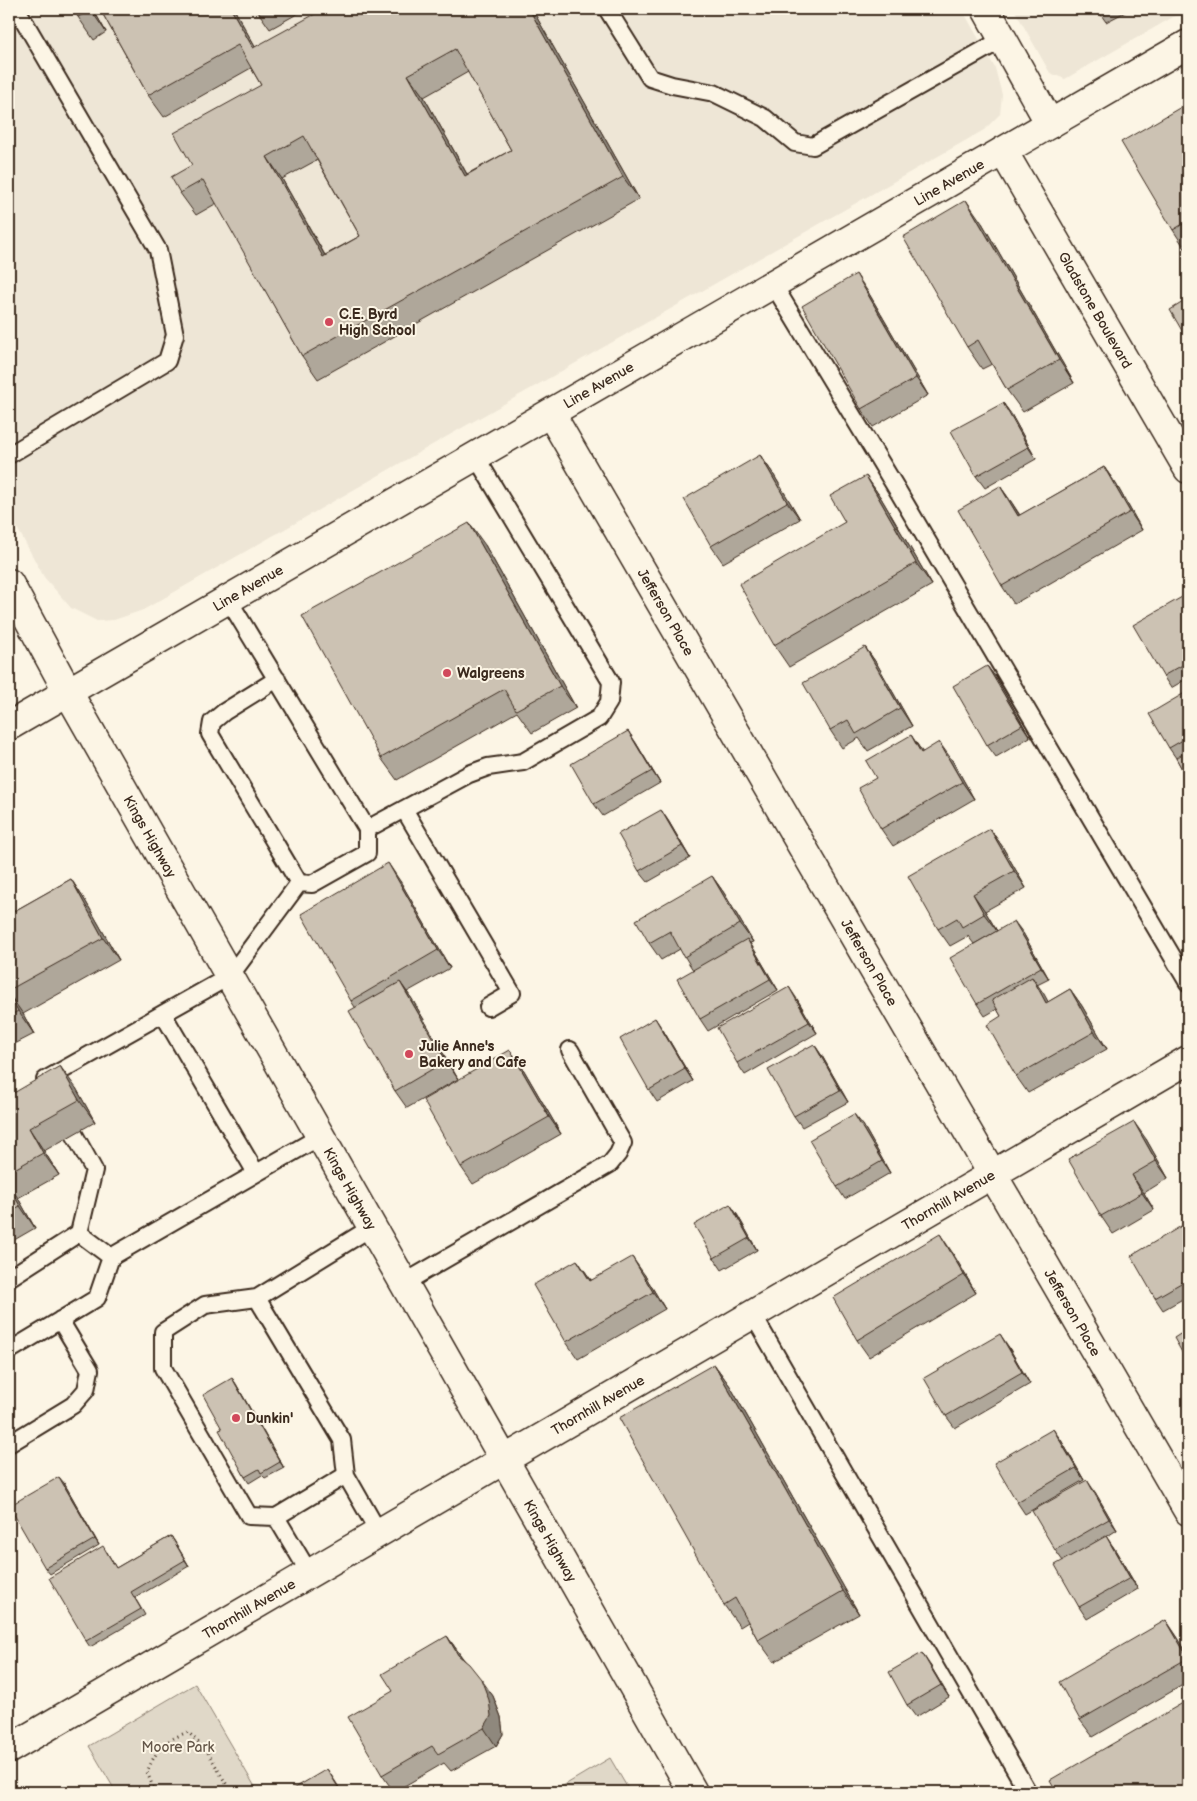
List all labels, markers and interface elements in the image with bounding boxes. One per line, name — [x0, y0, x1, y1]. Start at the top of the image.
street label: Line Avenue — [911, 156, 987, 210]
street label: Gladstone Boulevard — [1055, 249, 1136, 372]
place label: C.E. Byrd High School — [339, 306, 415, 339]
marker: C.E. Byrd High School — [323, 316, 335, 328]
street label: Line Avenue — [561, 358, 637, 412]
street label: Line Avenue — [210, 561, 286, 615]
street label: Jefferson Place — [634, 566, 697, 659]
place label: Walgreens — [457, 665, 525, 682]
marker: Walgreens — [441, 667, 453, 679]
street label: Kings Highway — [120, 793, 180, 881]
street label: Jefferson Place — [837, 916, 901, 1009]
place label: Julie Anne's Bakery and Cafe — [419, 1038, 526, 1071]
marker: Julie Anne's Bakery and Cafe — [403, 1048, 415, 1060]
street label: Kings Highway — [320, 1145, 380, 1233]
street label: Thornhill Avenue — [899, 1167, 998, 1234]
street label: Jefferson Place — [1040, 1266, 1104, 1359]
street label: Thornhill Avenue — [549, 1372, 648, 1439]
place label: Dunkin' — [246, 1410, 293, 1427]
marker: Dunkin' — [230, 1412, 242, 1424]
street label: Kings Highway — [520, 1497, 580, 1586]
street label: Thornhill Avenue — [200, 1575, 299, 1643]
park label: Moore Park — [142, 1739, 215, 1756]

